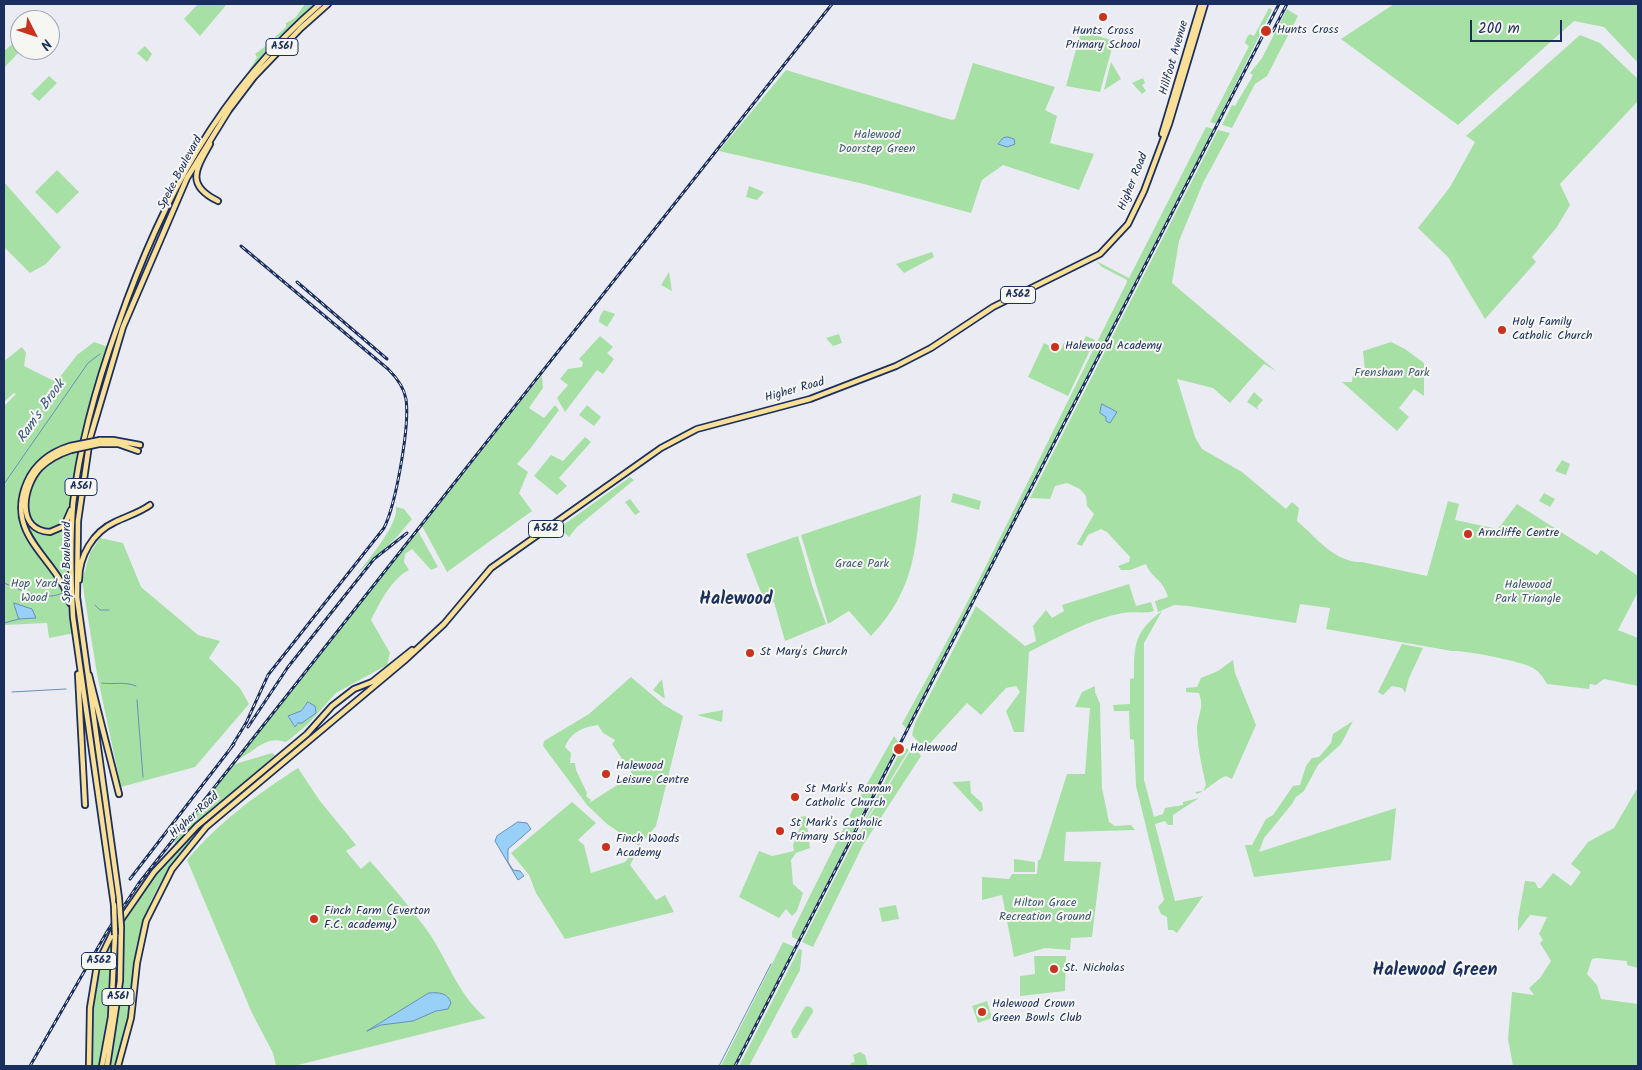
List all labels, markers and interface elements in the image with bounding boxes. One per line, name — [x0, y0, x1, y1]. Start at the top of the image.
north arrow — [10, 10, 60, 60]
scale bar — [1472, 10, 1564, 42]
marker: Hunts Cross Primary School — [1097, 11, 1109, 23]
text: 200 m — [1478, 17, 1520, 41]
street label: Hillfoot Avenue — [1157, 19, 1193, 97]
marker: Hunts Cross — [1259, 24, 1273, 38]
place label: Hunts Cross — [1277, 24, 1339, 38]
place label: Hunts Cross Primary School — [1066, 25, 1140, 53]
text: N — [34, 34, 57, 55]
road number: A561 — [266, 38, 298, 56]
park label: Halewood Doorstep Green — [839, 129, 915, 157]
street label: Speke Boulevard — [156, 134, 206, 212]
street label: Higher Road — [1116, 151, 1152, 213]
road number: A562 — [1000, 286, 1036, 304]
place label: Holy Family Catholic Church — [1512, 316, 1592, 344]
marker: Holy Family Catholic Church — [1496, 324, 1508, 336]
place label: Halewood Academy — [1065, 340, 1162, 354]
marker: Halewood Academy — [1049, 341, 1061, 353]
park label: Frensham Park — [1354, 367, 1430, 381]
street label: Higher Road — [764, 376, 826, 406]
water label: Ram's Brook — [14, 378, 70, 446]
road number: A561 — [65, 478, 97, 496]
road number: A562 — [528, 520, 564, 538]
street label: Speke Boulevard — [61, 521, 75, 603]
place label: Arncliffe Centre — [1478, 527, 1559, 541]
marker: Arncliffe Centre — [1462, 528, 1474, 540]
park label: Grace Park — [835, 558, 889, 572]
park label: Hop Yard Wood — [11, 578, 57, 606]
park label: Halewood Park Triangle — [1495, 579, 1561, 607]
district label: Halewood — [699, 590, 773, 612]
place label: St Mary's Church — [760, 646, 847, 660]
marker: St Mary's Church — [744, 647, 756, 659]
marker: Halewood — [892, 742, 906, 756]
place label: Halewood — [910, 742, 957, 756]
place label: Halewood Leisure Centre — [616, 760, 689, 788]
marker: Halewood Leisure Centre — [600, 768, 612, 780]
place label: St Mark's Roman Catholic Church — [805, 783, 891, 811]
street label: Higher Road — [167, 790, 223, 842]
marker: St Mark's Roman Catholic Church — [789, 791, 801, 803]
place label: St Mark's Catholic Primary School — [790, 817, 883, 845]
marker: St Mark's Catholic Primary School — [774, 825, 786, 837]
place label: Finch Woods Academy — [616, 833, 679, 861]
marker: Finch Woods Academy — [600, 841, 612, 853]
park label: Hilton Grace Recreation Ground — [999, 897, 1091, 925]
place label: Finch Farm (Everton F.C. academy) — [324, 905, 430, 933]
marker: Finch Farm (Everton F.C. academy) — [308, 913, 320, 925]
road number: A562 — [82, 952, 116, 969]
district label: Halewood Green — [1372, 961, 1498, 983]
place label: St. Nicholas — [1064, 962, 1125, 976]
marker: St. Nicholas — [1048, 963, 1060, 975]
road number: A561 — [102, 989, 134, 1006]
place label: Halewood Crown Green Bowls Club — [992, 998, 1082, 1026]
marker: Halewood Crown Green Bowls Club — [976, 1006, 988, 1018]

